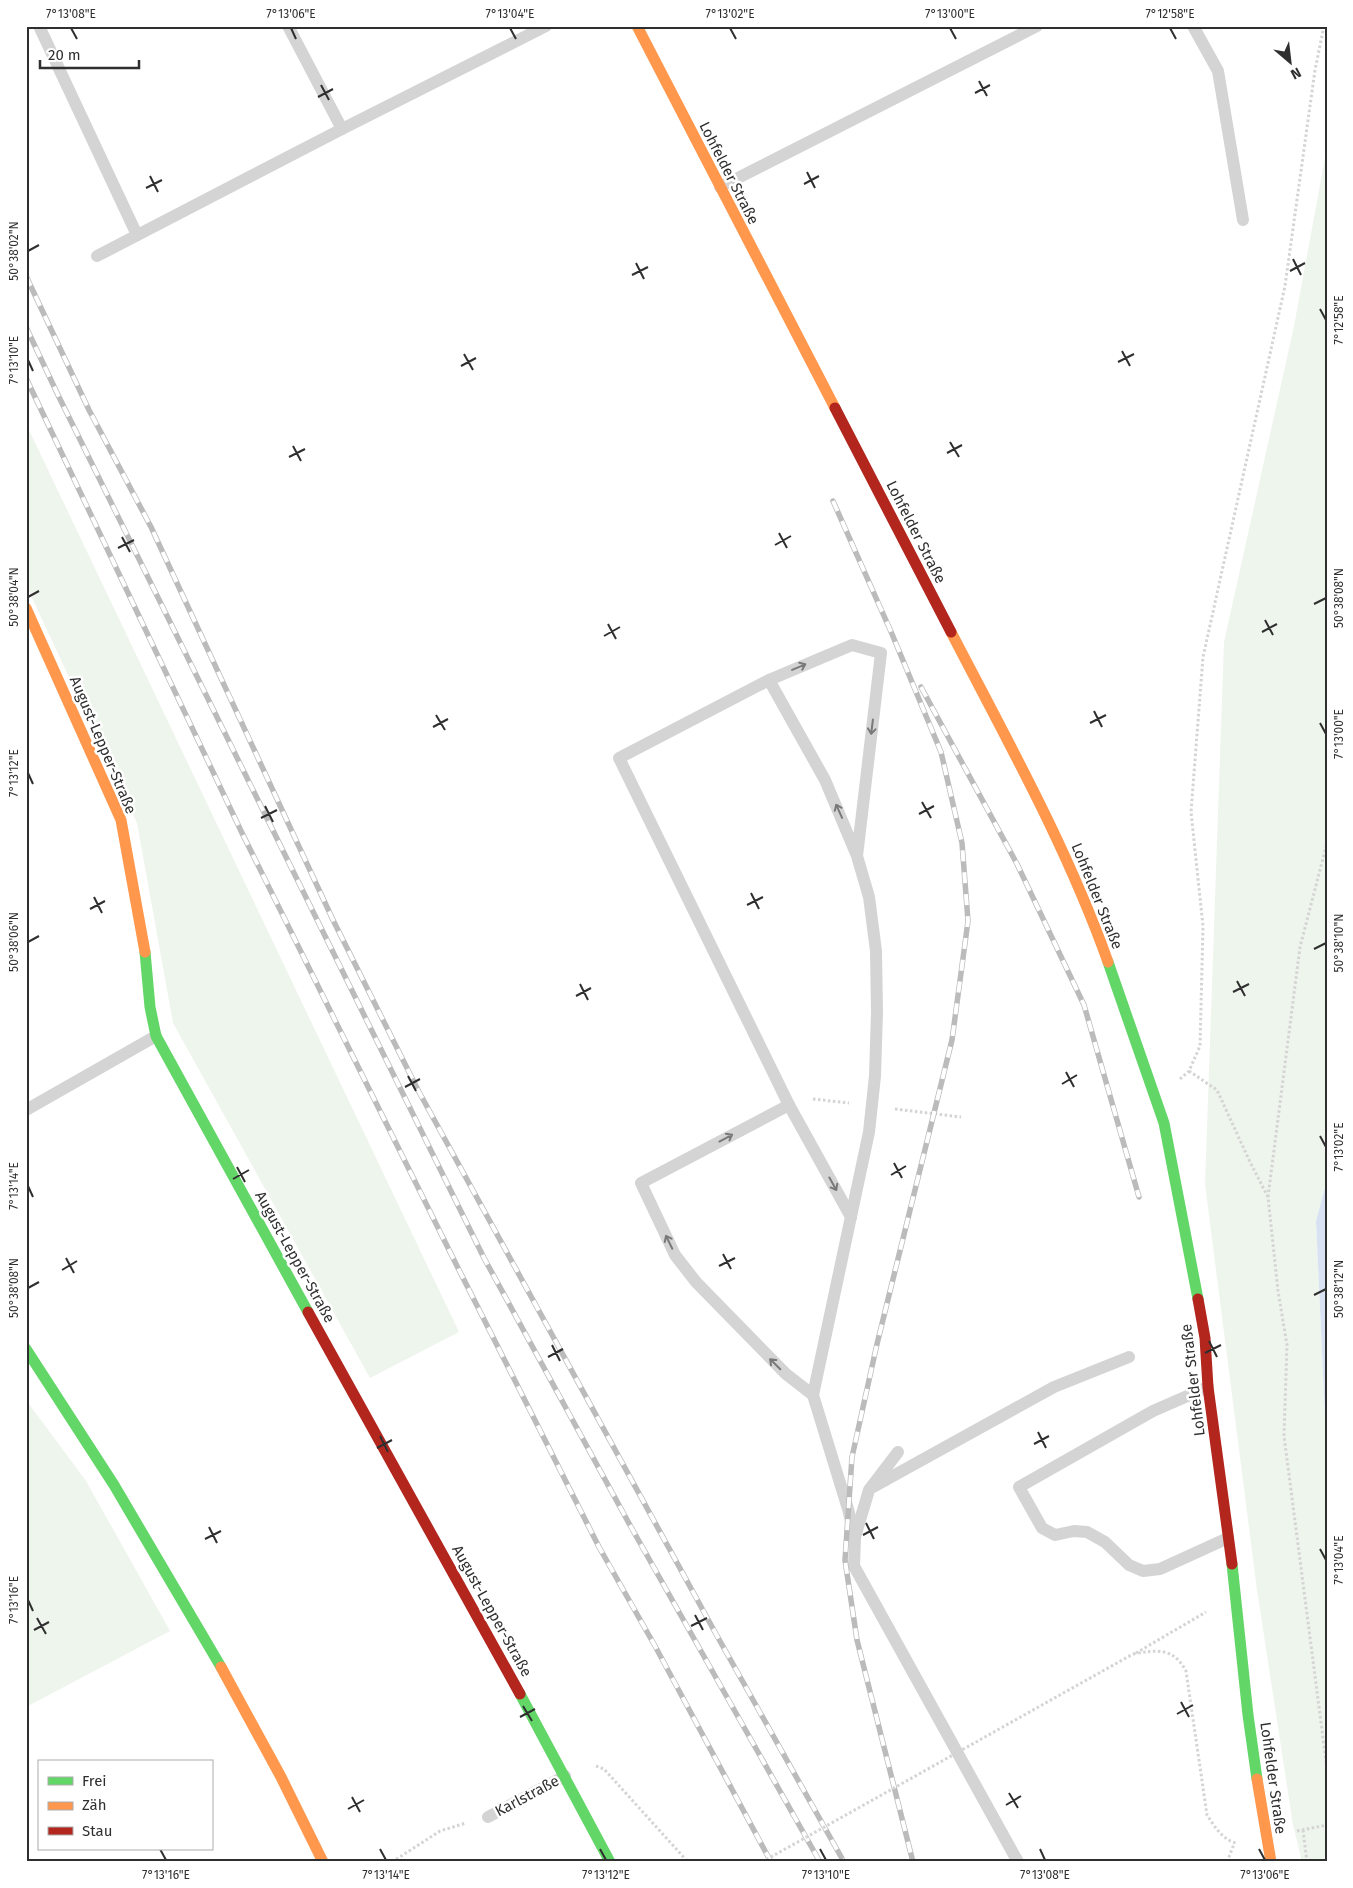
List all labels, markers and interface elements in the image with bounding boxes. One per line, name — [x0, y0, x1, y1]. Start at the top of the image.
text: 7°13'08"E — [46, 7, 96, 21]
text: 7°13'06"E — [266, 7, 316, 21]
text: 7°13'04"E — [485, 7, 535, 21]
text: 7°13'02"E — [705, 7, 755, 21]
text: 7°13'00"E — [925, 7, 975, 21]
text: 7°12'58"E — [1145, 7, 1195, 21]
scale bar — [40, 38, 139, 70]
north arrow — [1266, 38, 1316, 88]
text: 20 m — [48, 46, 81, 64]
text: N — [1288, 63, 1304, 83]
street label: Lohfelder Straße — [695, 119, 763, 227]
text: 50°38'02"N — [7, 221, 21, 281]
text: 7°12'58"E — [1332, 295, 1346, 345]
text: 7°13'10"E — [7, 336, 21, 384]
street label: Lohfelder Straße — [882, 478, 950, 586]
text: 50°38'04"N — [7, 567, 21, 627]
text: 50°38'08"N — [1332, 568, 1346, 628]
one-way arrow — [791, 662, 806, 671]
street label: August-Lepper-Straße — [66, 674, 140, 816]
text: 7°13'00"E — [1332, 709, 1346, 759]
one-way arrow — [867, 719, 877, 735]
text: 7°13'12"E — [7, 749, 21, 797]
one-way arrow — [833, 804, 843, 819]
street label: Lohfelder Straße — [1067, 840, 1127, 952]
text: 50°38'06"N — [7, 912, 21, 972]
text: 50°38'10"N — [1332, 914, 1346, 972]
text: 7°13'02"E — [1332, 1122, 1346, 1172]
one-way arrow — [718, 1133, 733, 1142]
text: 7°13'14"E — [7, 1162, 21, 1210]
one-way arrow — [828, 1177, 838, 1192]
street label: August-Lepper-Straße — [251, 1188, 339, 1326]
one-way arrow — [664, 1235, 673, 1250]
text: 50°38'08"N — [7, 1258, 21, 1318]
text: 50°38'12"N — [1332, 1260, 1346, 1318]
street label: Lohfelder Straße — [1177, 1323, 1209, 1437]
one-way arrow — [769, 1358, 782, 1370]
text: 7°13'04"E — [1332, 1535, 1346, 1585]
street label: August-Lepper-Straße — [448, 1542, 536, 1680]
text: 7°13'16"E — [7, 1576, 21, 1624]
street label: Lohfelder Straße — [1256, 1721, 1290, 1835]
legend — [38, 1760, 212, 1850]
text: Frei — [82, 1772, 107, 1790]
street label: Karlstraße — [492, 1772, 562, 1820]
text: Zäh — [82, 1796, 107, 1814]
text: Stau — [82, 1822, 112, 1840]
text: 7°13'16"E — [142, 1868, 190, 1882]
text: 7°13'14"E — [362, 1868, 410, 1882]
text: 7°13'12"E — [582, 1868, 630, 1882]
text: 7°13'10"E — [802, 1868, 850, 1882]
text: 7°13'08"E — [1020, 1868, 1070, 1882]
text: 7°13'06"E — [1240, 1868, 1290, 1882]

